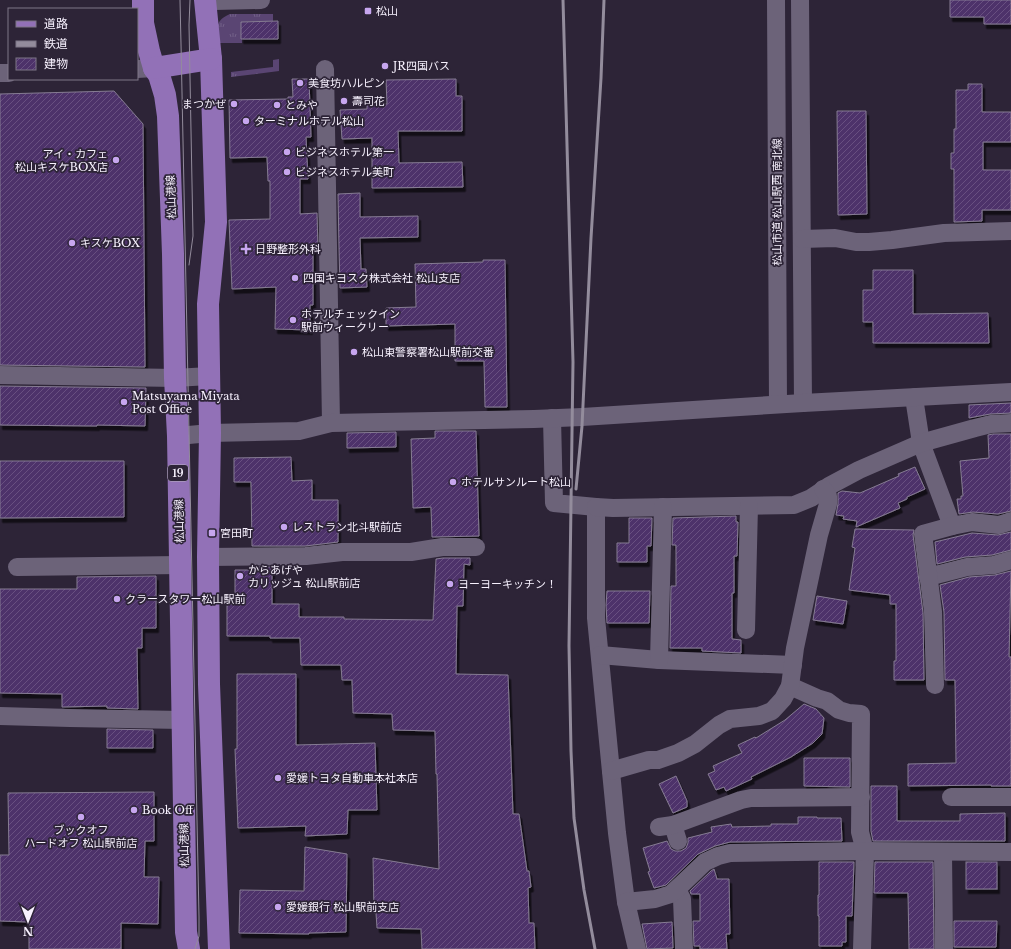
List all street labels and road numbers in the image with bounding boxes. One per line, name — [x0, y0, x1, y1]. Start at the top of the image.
street label: 松山市道 松山駅西 南北線 — [770, 138, 784, 266]
street label: 松山港線 — [163, 175, 179, 219]
road number: 19 — [168, 465, 188, 481]
street label: 松山港線 — [172, 499, 186, 543]
street label: 松山港線 — [177, 823, 191, 867]

